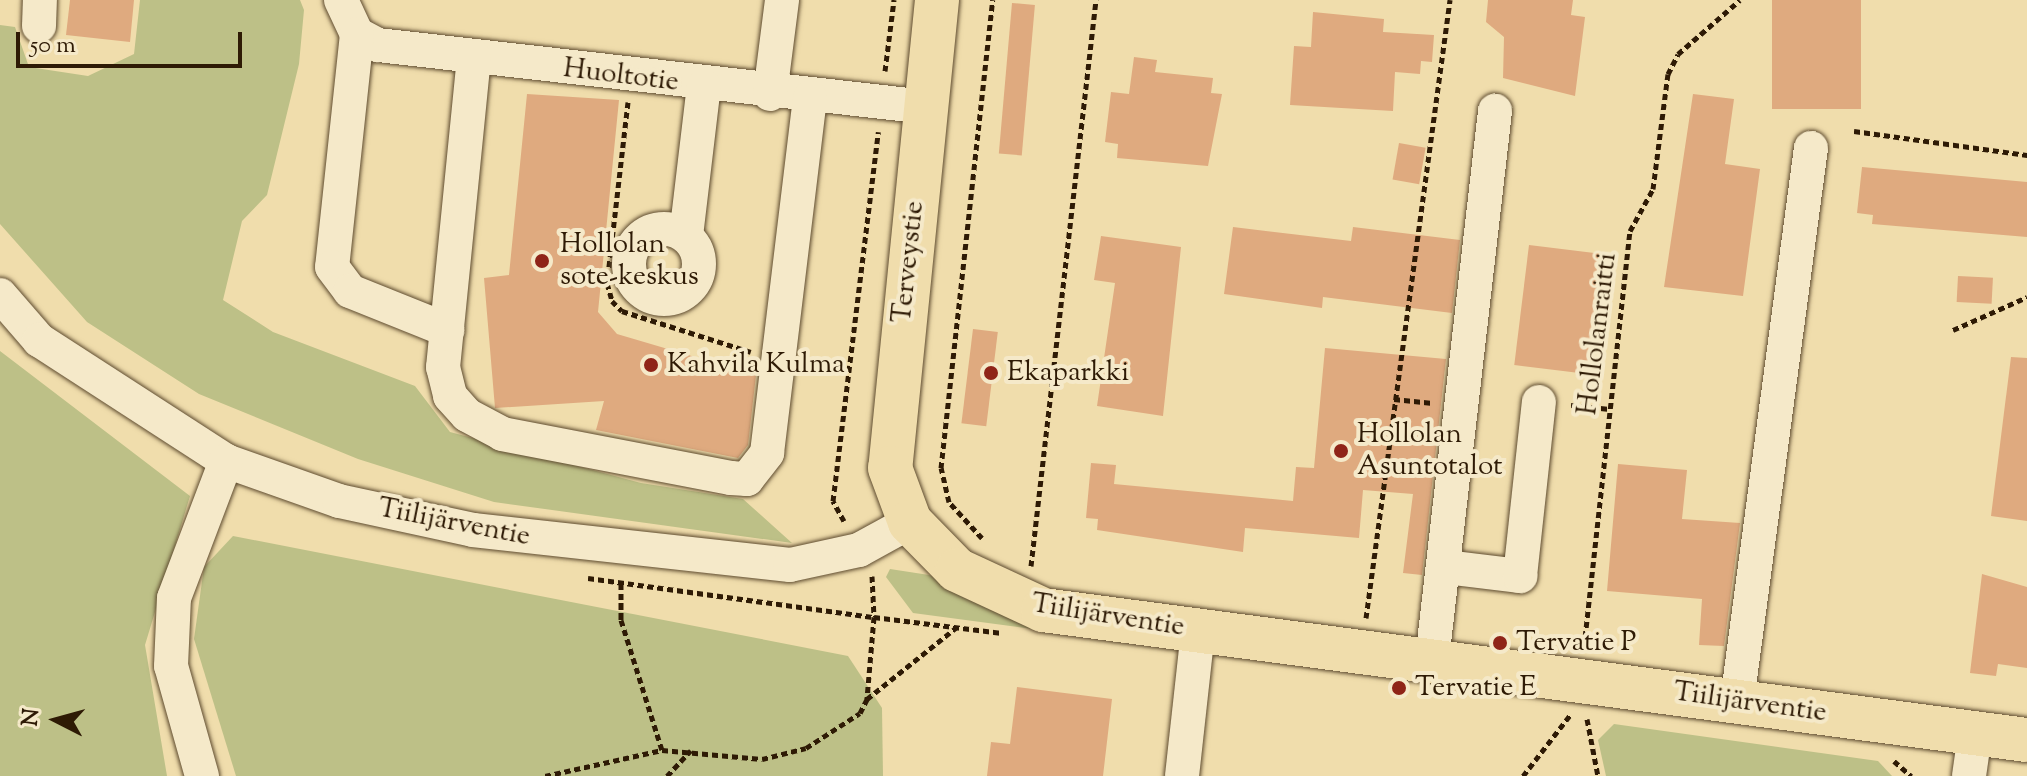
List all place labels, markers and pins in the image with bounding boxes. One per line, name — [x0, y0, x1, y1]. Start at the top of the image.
place label: Hollolan sote-keskus — [560, 228, 699, 294]
marker: Hollolan sote-keskus — [531, 250, 553, 272]
place label: Kahvila Kulma — [667, 348, 845, 382]
marker: Kahvila Kulma — [642, 356, 660, 374]
place label: Ekaparkki — [1007, 356, 1129, 390]
marker: Ekaparkki — [982, 364, 1000, 382]
place label: Hollolan Asuntotalot — [1357, 418, 1503, 484]
marker: Hollolan Asuntotalot — [1332, 442, 1350, 460]
place label: Tervatie P — [1516, 626, 1636, 660]
marker: Tervatie P — [1491, 634, 1509, 652]
place label: Tervatie E — [1415, 671, 1536, 705]
marker: Tervatie E — [1390, 679, 1408, 697]

